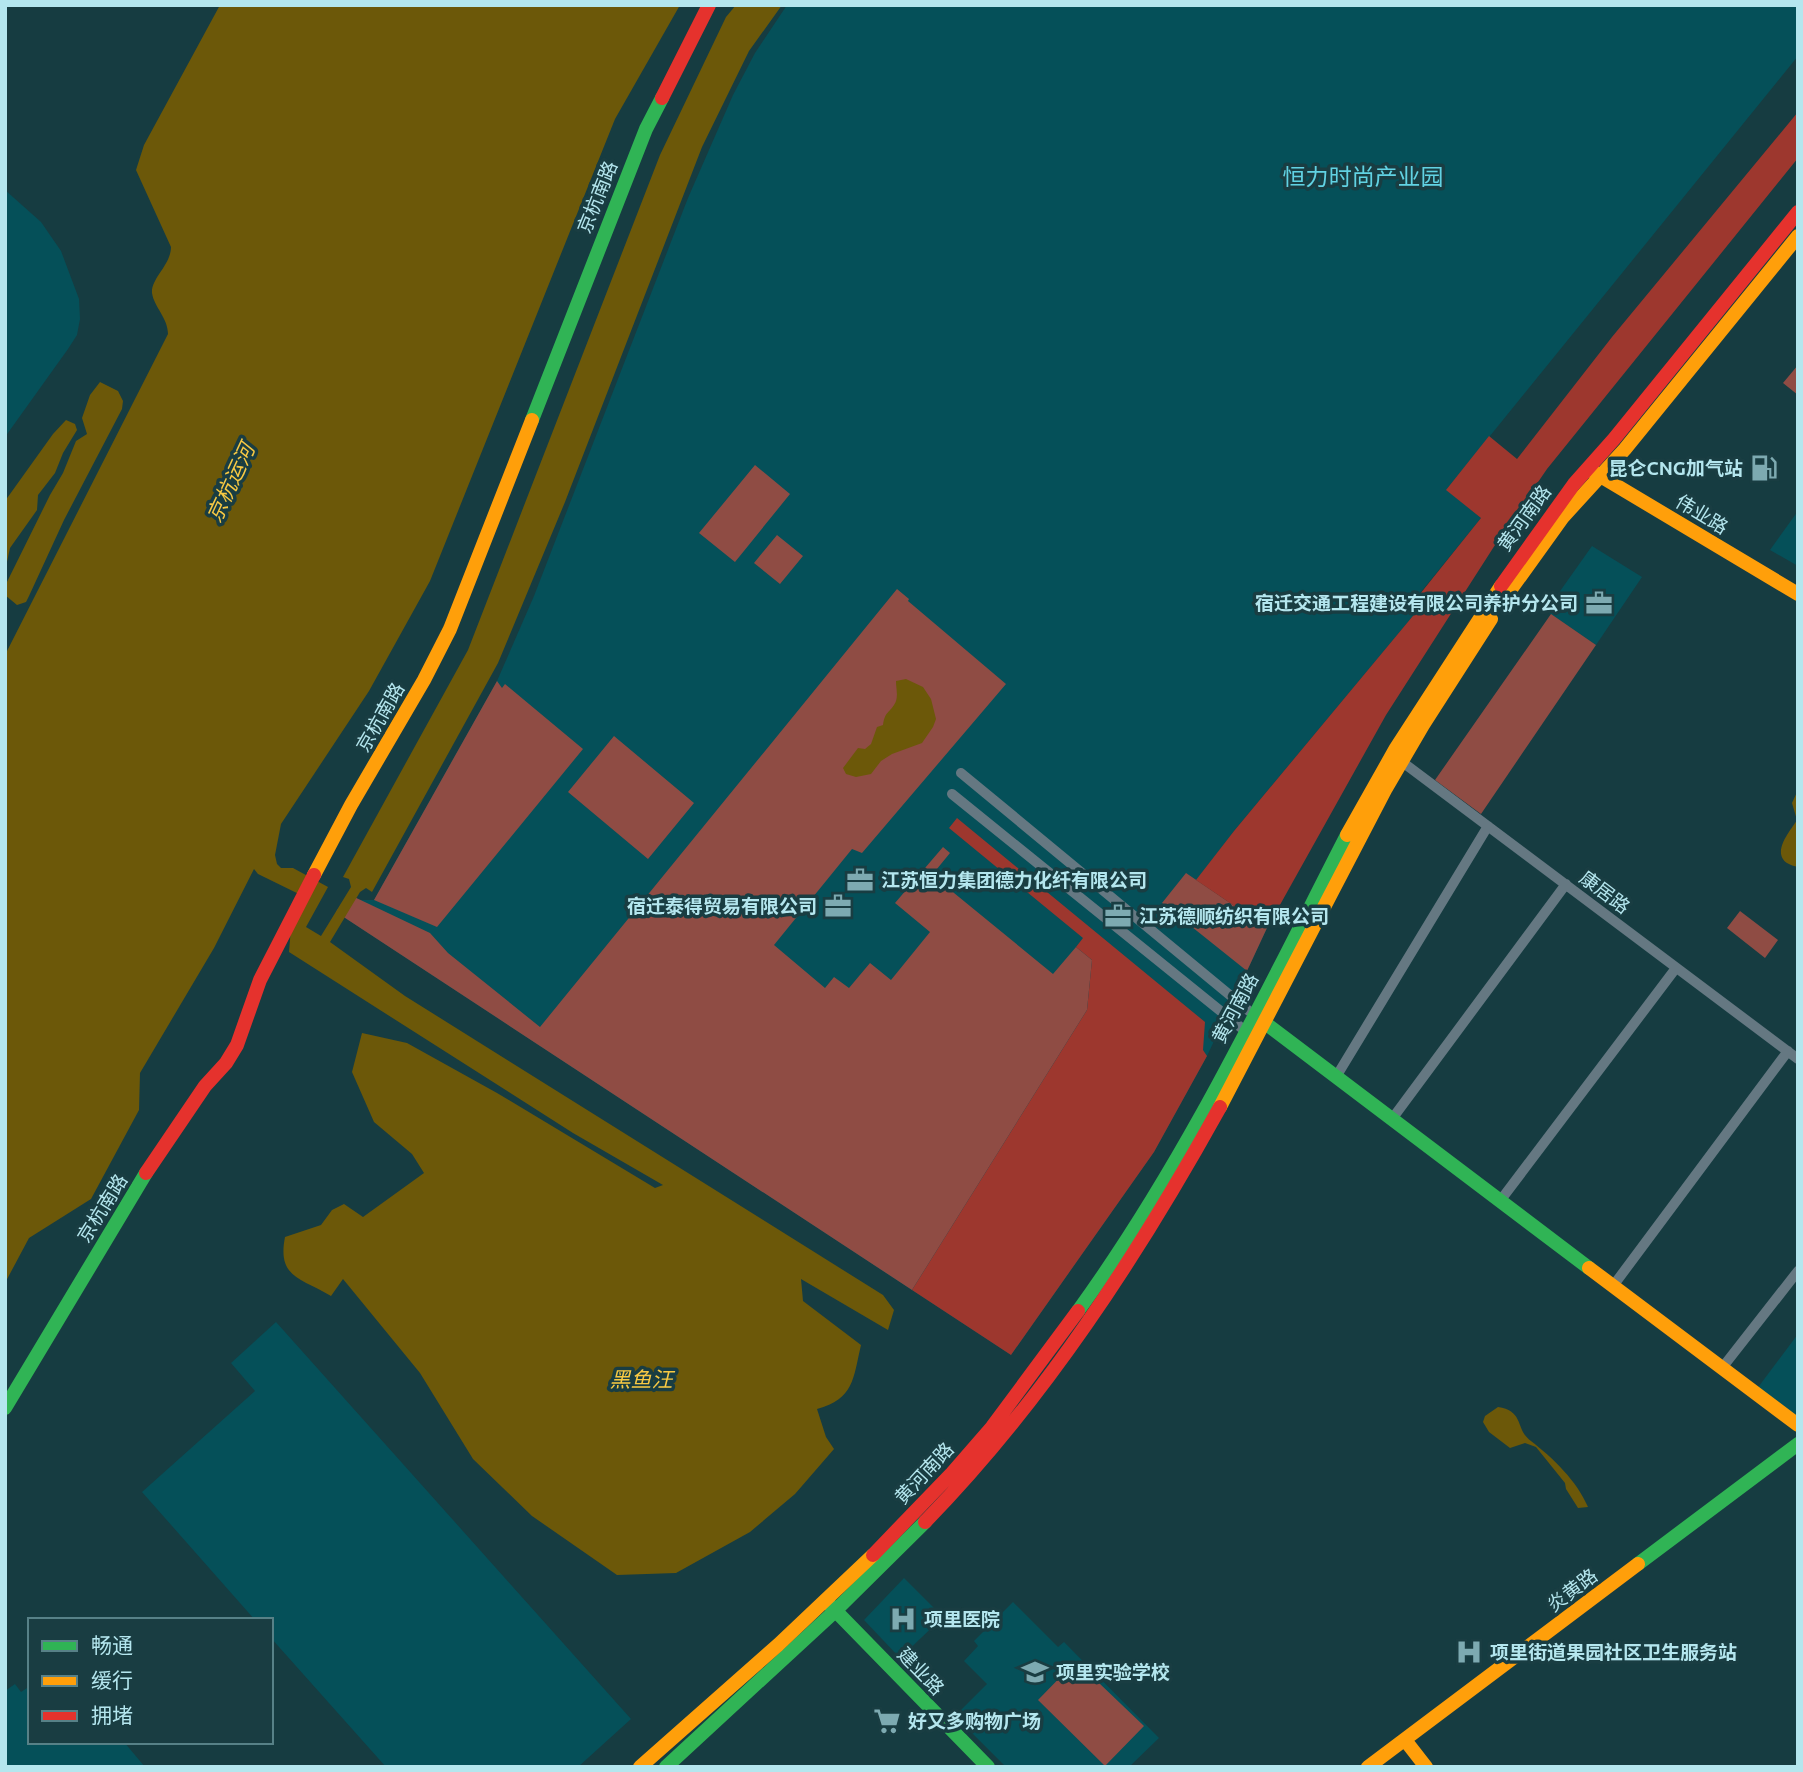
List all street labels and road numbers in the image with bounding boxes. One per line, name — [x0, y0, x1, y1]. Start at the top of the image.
street label: 京杭南路 — [573, 158, 621, 236]
street label: 黄河南路 — [1493, 481, 1555, 555]
street label: 伟业路 — [1672, 490, 1732, 538]
street label: 京杭南路 — [351, 679, 409, 755]
street label: 康居路 — [1576, 866, 1634, 918]
street label: 黄河南路 — [1207, 969, 1263, 1047]
street label: 京杭南路 — [73, 1170, 131, 1246]
street label: 黄河南路 — [890, 1438, 958, 1508]
street label: 炎黄路 — [1543, 1564, 1601, 1616]
street label: 建业路 — [893, 1643, 949, 1699]

